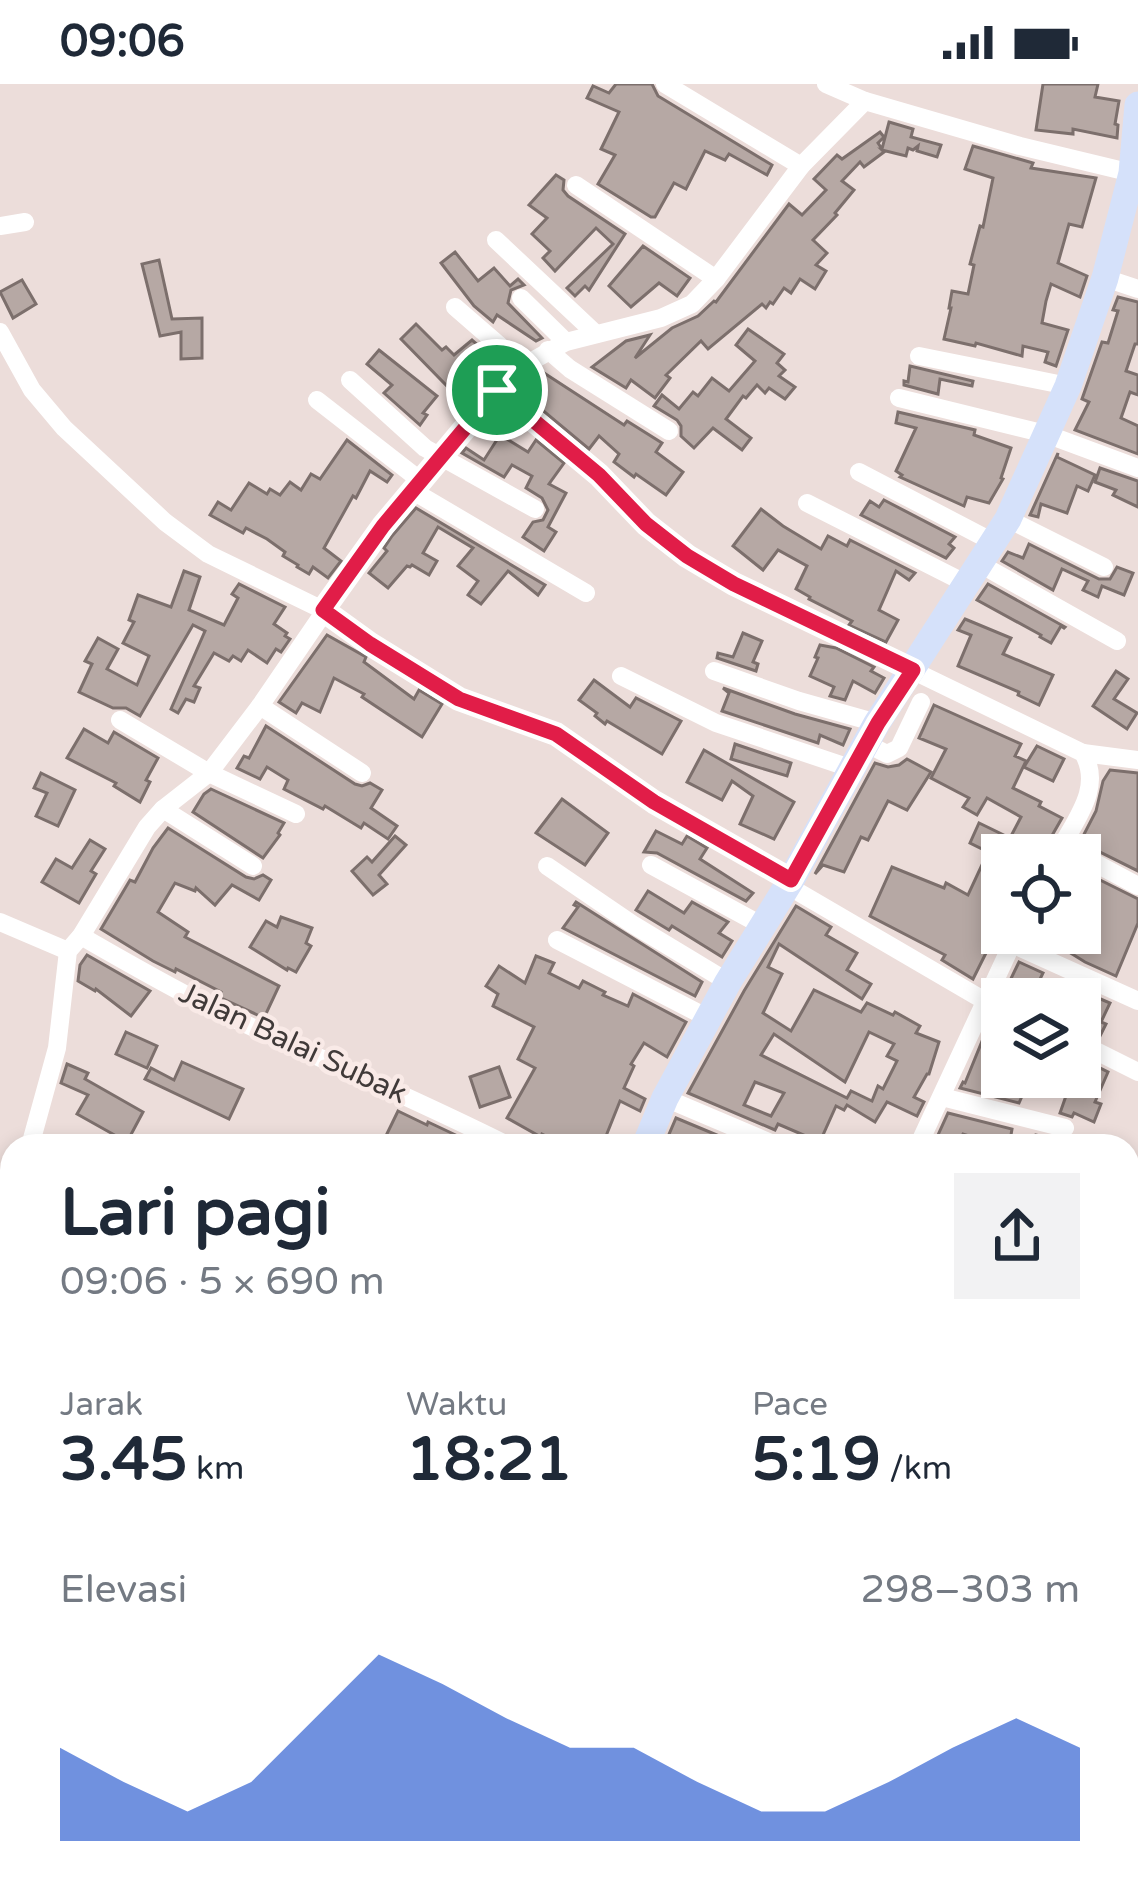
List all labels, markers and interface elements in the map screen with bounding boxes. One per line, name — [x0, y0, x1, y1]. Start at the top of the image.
text: 09:06 — [60, 15, 185, 69]
pin — [446, 339, 548, 441]
icon: arrive — [464, 357, 530, 423]
map controls — [981, 834, 1101, 1098]
button: locate — [981, 834, 1101, 954]
street label: Jalan Balai Subak — [173, 974, 413, 1112]
button: layers — [981, 978, 1101, 1098]
text: Lari pagi — [60, 1173, 331, 1253]
button: share — [954, 1173, 1080, 1299]
text: 09:06 · 5 × 690 m — [60, 1258, 385, 1305]
text: Jarak — [60, 1385, 143, 1424]
text: Waktu — [406, 1385, 507, 1424]
text: Pace — [752, 1385, 828, 1424]
text: 3.45 — [60, 1424, 187, 1496]
text: 18:21 — [406, 1424, 572, 1496]
text: 5:19 — [752, 1424, 881, 1496]
text: km — [187, 1449, 244, 1488]
text: /km — [881, 1449, 952, 1488]
text: Elevasi — [60, 1566, 187, 1613]
text: 298–303 m — [860, 1566, 1080, 1613]

